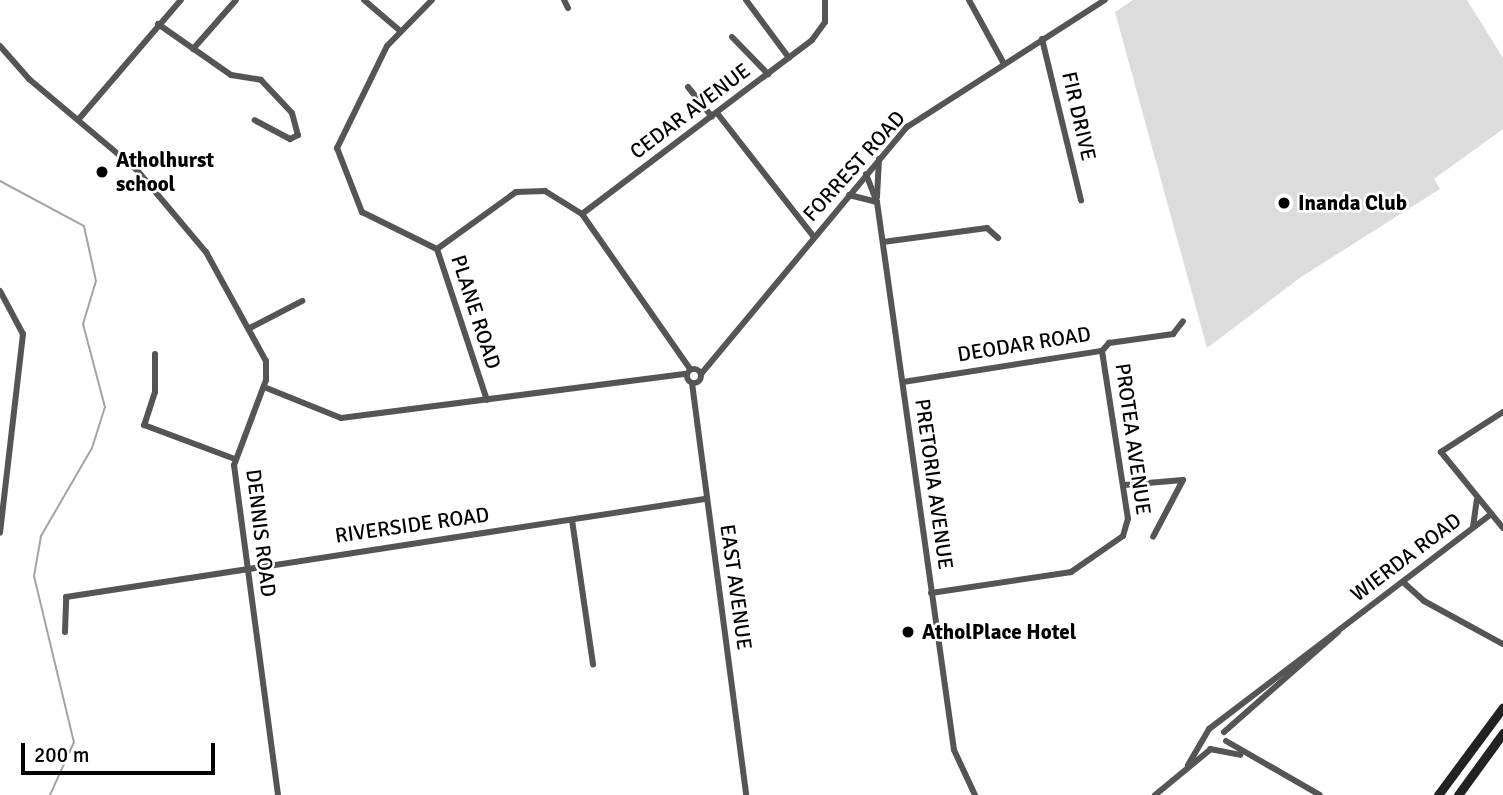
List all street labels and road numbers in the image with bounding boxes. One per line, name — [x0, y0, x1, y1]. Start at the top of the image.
street label: CEDAR AVENUE — [625, 58, 755, 164]
street label: FIR DRIVE — [1057, 69, 1101, 163]
street label: FORREST ROAD — [798, 105, 910, 227]
street label: PLANE ROAD — [446, 252, 506, 372]
street label: DEODAR ROAD — [955, 321, 1093, 367]
street label: PROTEA AVENUE — [1110, 361, 1156, 517]
street label: PRETORIA AVENUE — [910, 397, 958, 571]
street label: DENNIS ROAD — [241, 468, 281, 598]
street label: RIVERSIDE ROAD — [333, 502, 491, 548]
street label: WIERDA ROAD — [1346, 507, 1466, 607]
street label: EAST AVENUE — [715, 523, 757, 651]

